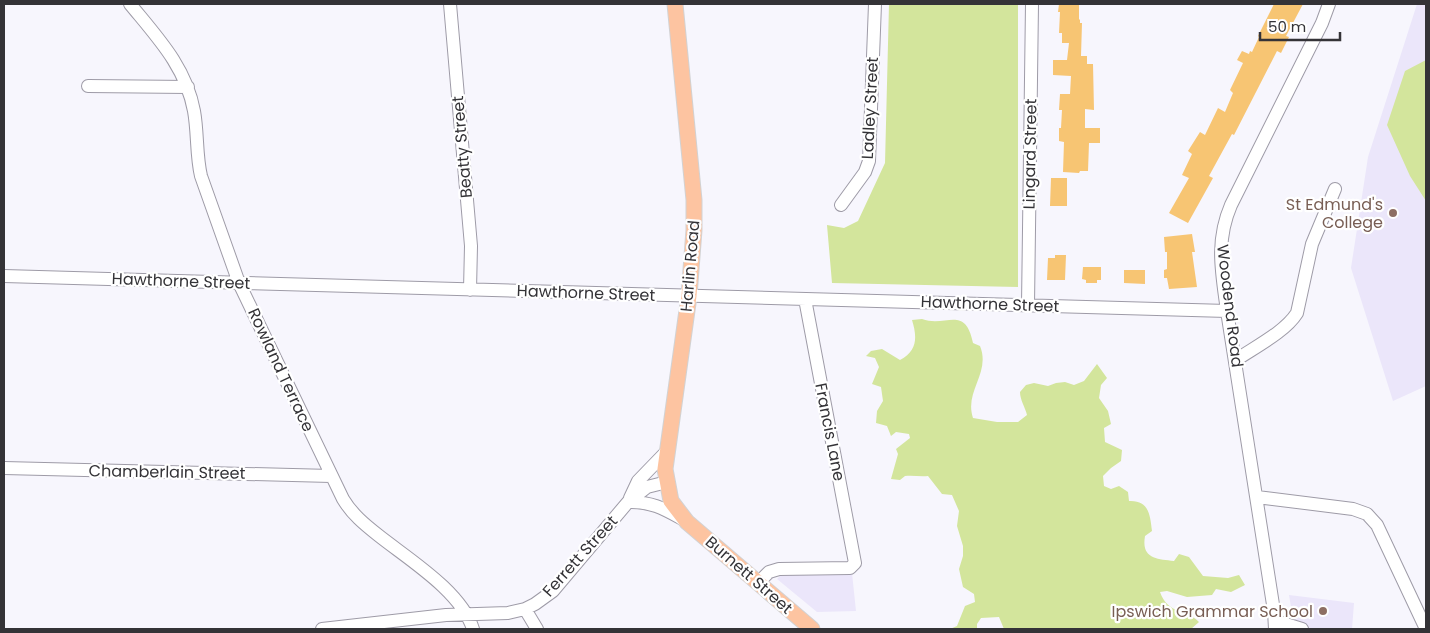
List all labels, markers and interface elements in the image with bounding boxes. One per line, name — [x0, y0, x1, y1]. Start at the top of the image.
scale bar — [1260, 10, 1340, 42]
text: 50 m — [1268, 16, 1306, 37]
street label: Ladley Street — [856, 56, 884, 160]
street label: Beatty Street — [446, 95, 478, 199]
street label: Lingard Street — [1018, 98, 1042, 210]
place label: St Edmund's College — [1286, 193, 1383, 234]
marker: St Edmund's College — [1387, 207, 1399, 219]
street label: Harlin Road — [675, 219, 705, 313]
street label: Woodend Road — [1211, 243, 1249, 369]
street label: Hawthorne Street — [111, 267, 251, 295]
street label: Hawthorne Street — [516, 279, 656, 307]
street label: Hawthorne Street — [920, 290, 1060, 318]
street label: Rowland Terrace — [242, 304, 320, 436]
street label: Francis Lane — [809, 381, 851, 483]
street label: Chamberlain Street — [88, 459, 246, 485]
street label: Ferrett Street — [537, 510, 623, 602]
street label: Burnett Street — [700, 531, 798, 620]
place label: Ipswich Grammar School — [1112, 600, 1313, 623]
marker: Ipswich Grammar School — [1317, 605, 1329, 617]

